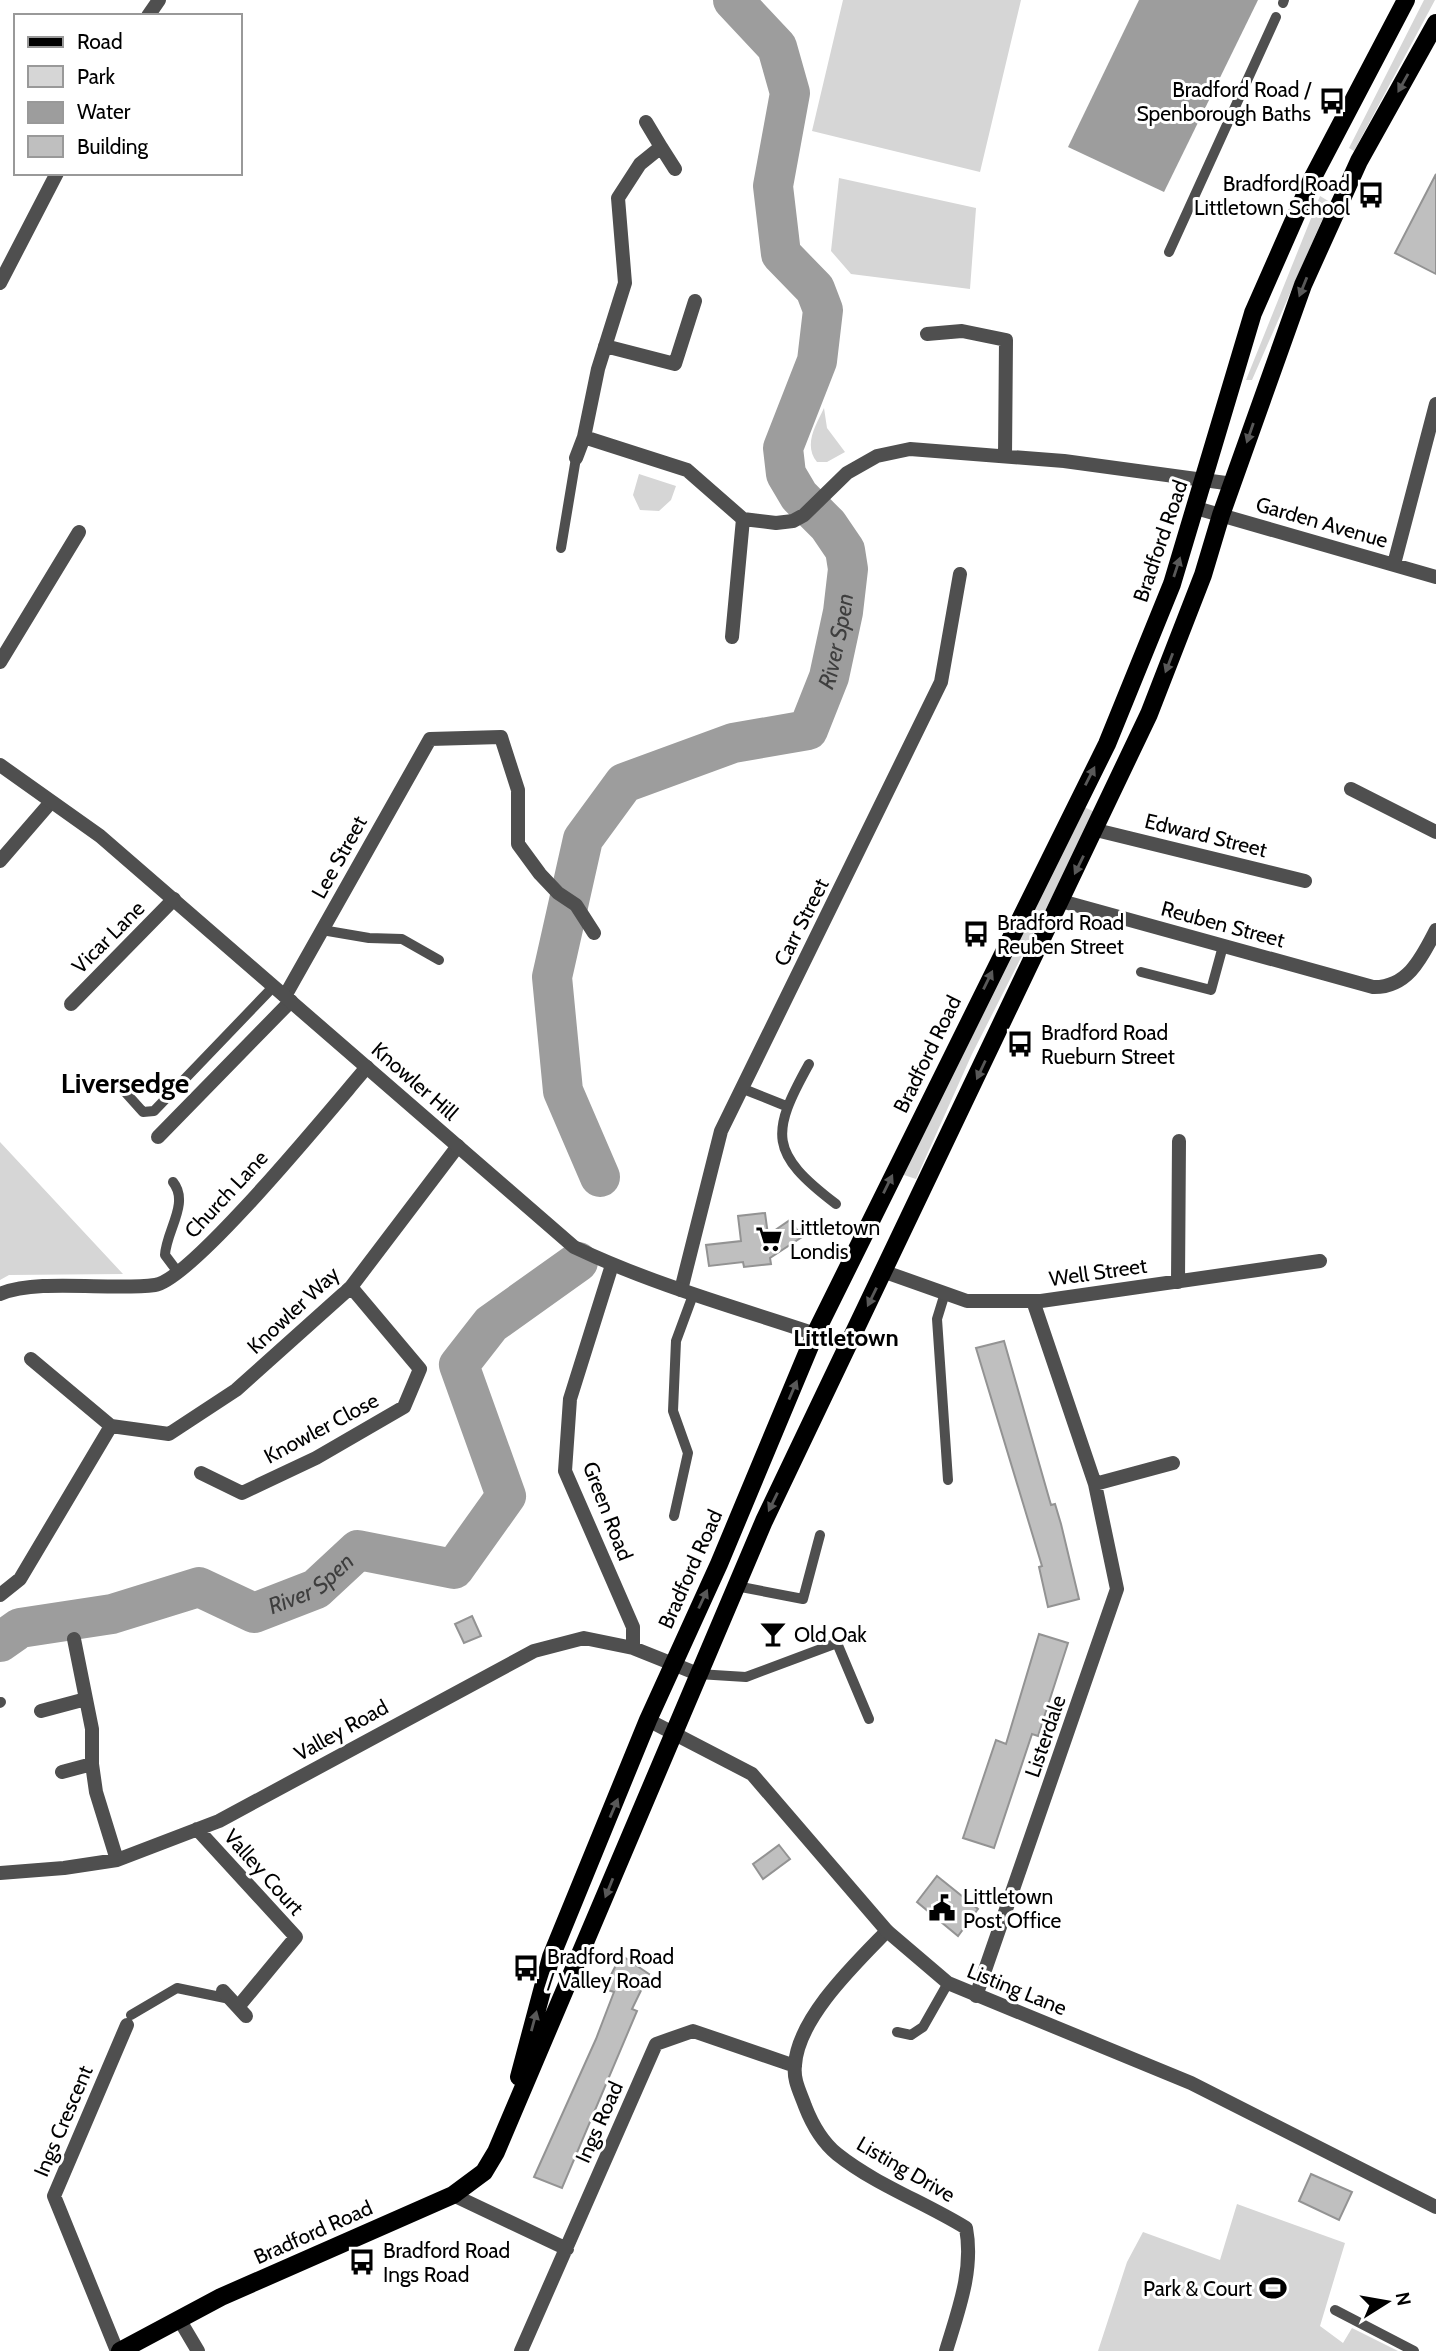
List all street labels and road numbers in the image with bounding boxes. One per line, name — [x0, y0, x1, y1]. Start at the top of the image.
street label: Bradford Road — [1127, 477, 1193, 605]
street label: Garden Avenue — [1253, 491, 1391, 553]
street label: Edward Street — [1142, 808, 1270, 862]
street label: Lee Street — [306, 811, 372, 903]
street label: Carr Street — [768, 874, 834, 970]
street label: Vicar Lane — [67, 895, 150, 978]
street label: Reuben Street — [1158, 896, 1288, 952]
street label: Bradford Road — [888, 991, 966, 1117]
street label: Knowler Hill — [367, 1037, 463, 1125]
street label: Church Lane — [179, 1145, 273, 1243]
street label: Well Street — [1048, 1253, 1148, 1291]
street label: Knowler Way — [242, 1261, 344, 1359]
street label: Knowler Close — [259, 1387, 383, 1469]
street label: Green Road — [578, 1458, 638, 1564]
street label: Bradford Road — [653, 1506, 727, 1632]
street label: Listerdale — [1019, 1691, 1071, 1780]
street label: Valley Road — [290, 1694, 392, 1766]
street label: Valley Court — [219, 1824, 309, 1920]
street label: Listing Lane — [964, 1958, 1071, 2020]
street label: Ings Crescent — [28, 2062, 98, 2180]
street label: Ings Road — [570, 2077, 628, 2167]
street label: Listing Drive — [852, 2131, 960, 2207]
street label: Bradford Road — [250, 2195, 376, 2269]

